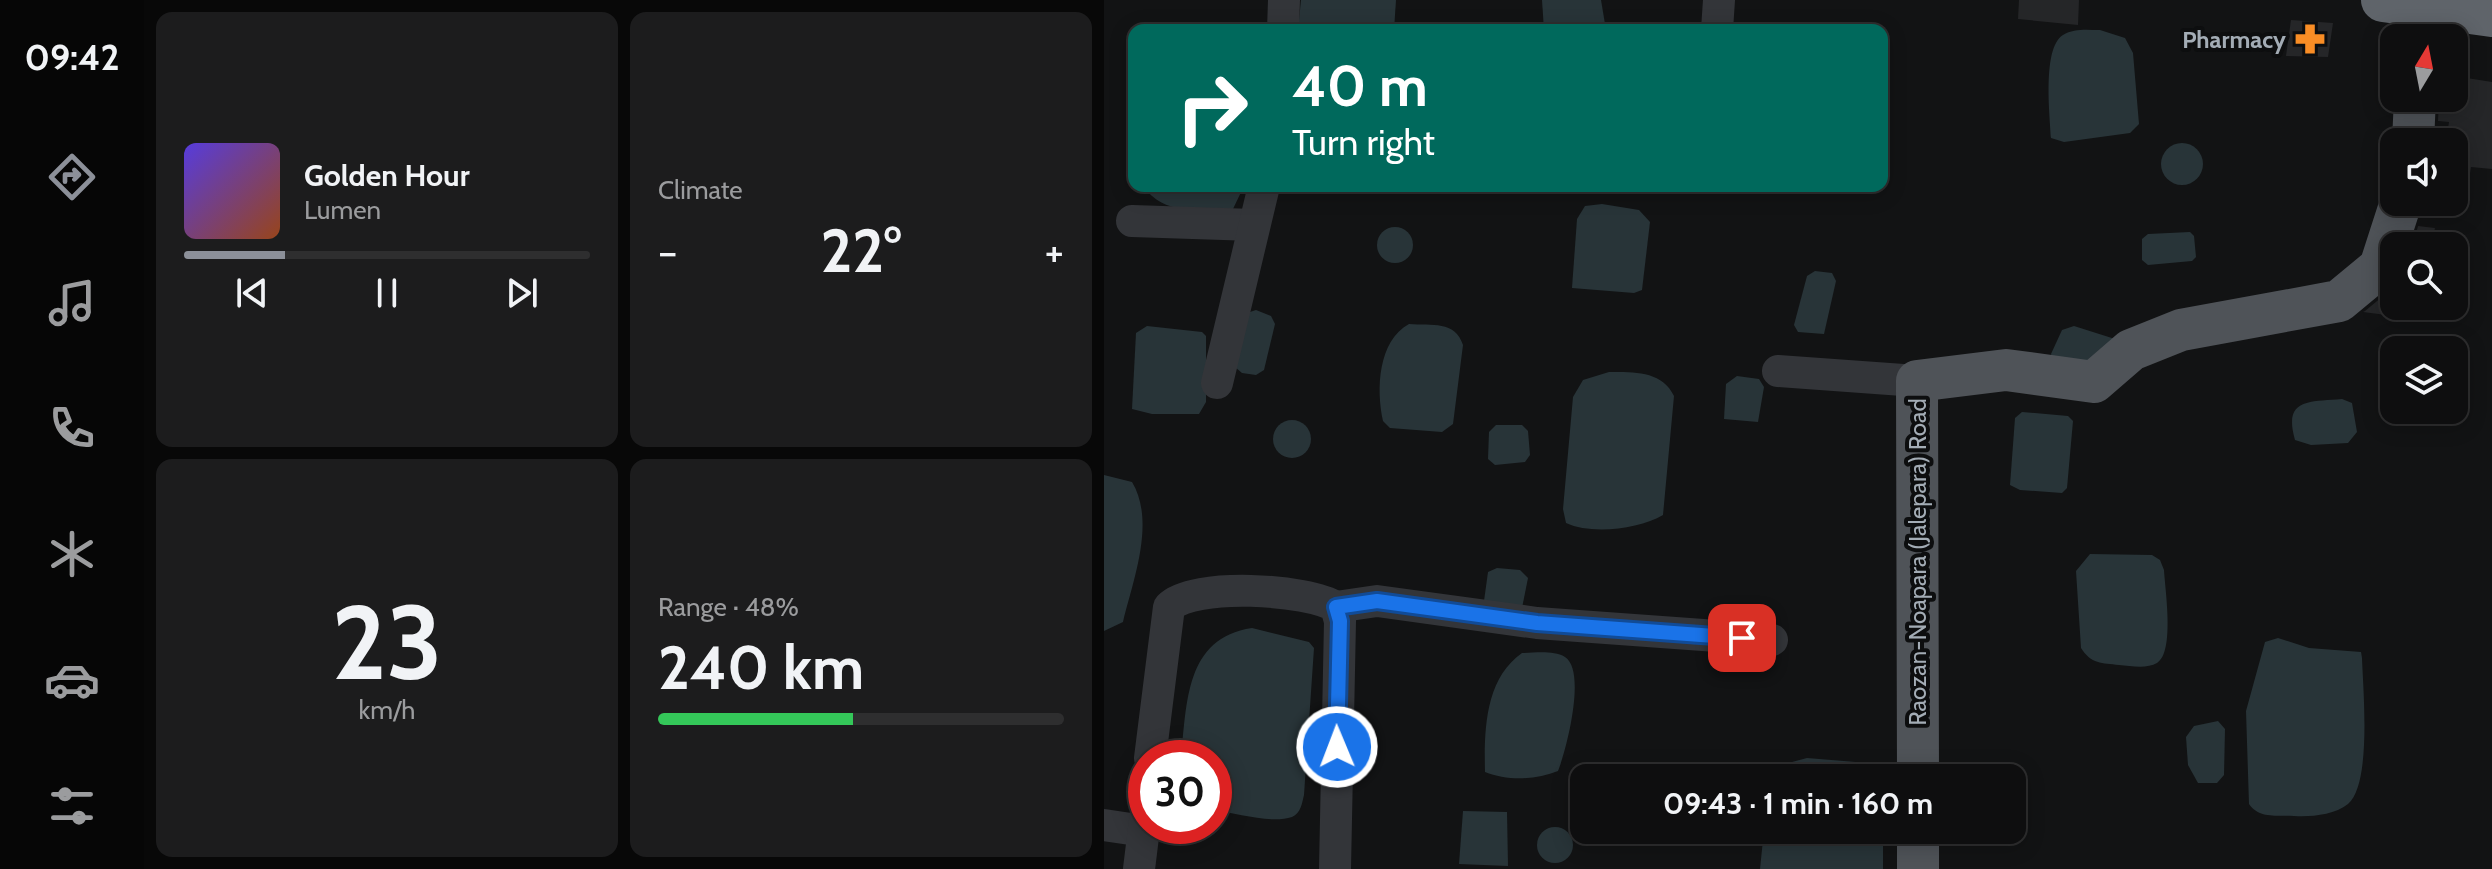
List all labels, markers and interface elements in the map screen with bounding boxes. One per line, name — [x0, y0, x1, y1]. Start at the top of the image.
pharmacy icon: Pharmacy — [2293, 22, 2327, 56]
north arrow — [2380, 24, 2468, 112]
map controls — [2380, 24, 2468, 424]
place label: Pharmacy — [2182, 25, 2286, 54]
text: 09:42 — [24, 35, 120, 79]
text: 40 m — [1292, 52, 1428, 120]
icon: right — [1160, 56, 1264, 160]
text: Turn right — [1292, 120, 1435, 164]
button: sound — [2380, 128, 2468, 216]
icon: directions — [44, 149, 100, 205]
text: Golden Hour — [304, 157, 470, 194]
text: Climate — [658, 174, 743, 206]
text: Lumen — [304, 194, 381, 226]
text: 22° — [821, 214, 901, 287]
text: − — [658, 225, 677, 278]
text: + — [1045, 225, 1064, 278]
button: search — [2380, 232, 2468, 320]
icon: previous — [230, 271, 274, 315]
icon: pause — [365, 271, 409, 315]
icon: next — [500, 271, 544, 315]
icon: music — [44, 275, 100, 331]
button: layers — [2380, 336, 2468, 424]
street label: Raozan-Noapara (Jalepara) Road — [1903, 398, 1932, 726]
icon: phone — [44, 400, 100, 456]
icon: climate — [44, 526, 100, 582]
text: 23 — [331, 579, 443, 705]
text: Range · 48% — [658, 591, 799, 623]
pin — [1708, 604, 1776, 672]
icon: arrive — [1720, 616, 1764, 660]
text: 240 km — [658, 631, 864, 704]
icon: car — [44, 652, 100, 708]
text: km/h — [359, 694, 415, 726]
position arrow — [1295, 705, 1379, 789]
speed limit sign: 30 — [1128, 740, 1232, 844]
icon: filters — [44, 778, 100, 834]
text: 09:43 · 1 min · 160 m — [1663, 785, 1933, 822]

